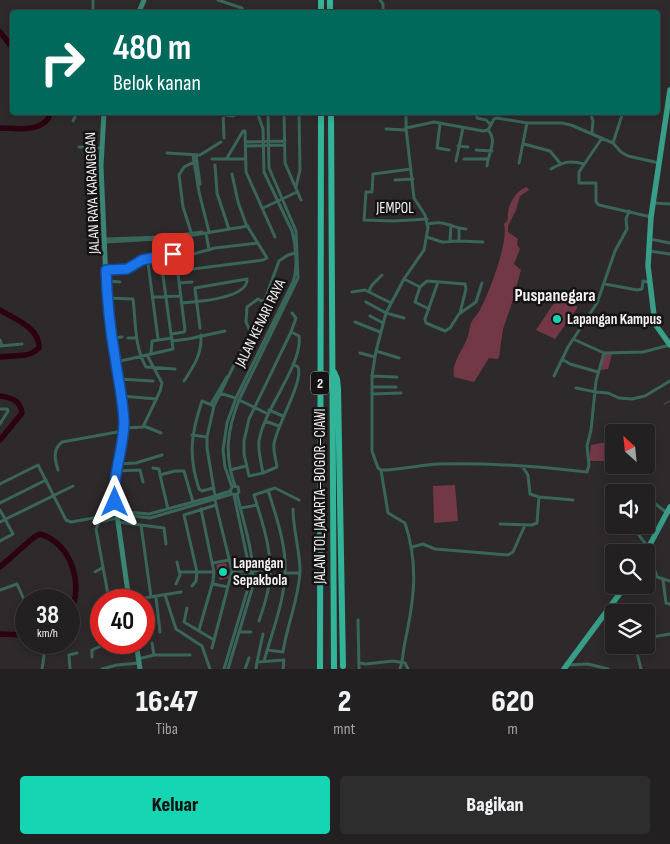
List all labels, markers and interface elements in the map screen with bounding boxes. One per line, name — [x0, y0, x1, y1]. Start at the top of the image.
text: 480 m — [113, 27, 191, 70]
icon: right — [30, 30, 95, 95]
text: Belok kanan — [113, 70, 201, 97]
street label: JALAN RAYA KARANGGAN — [81, 132, 104, 255]
street label: JEMPOL — [375, 199, 414, 218]
pin — [152, 233, 194, 275]
icon: arrive — [159, 240, 187, 268]
street label: JALAN KENARI RAYA — [231, 276, 290, 371]
district label: Puspanegara — [514, 285, 596, 306]
place label: Lapangan Kampus — [567, 310, 662, 329]
marker: Lapangan Kampus — [551, 313, 563, 325]
road number: 2 — [311, 372, 329, 394]
street label: JALAN TOL JAKARTA–BOGOR–CIAWI — [311, 408, 330, 585]
north arrow — [605, 424, 655, 474]
map controls — [605, 424, 655, 654]
position arrow — [88, 475, 140, 527]
button: sound — [605, 484, 655, 534]
button: search — [605, 544, 655, 594]
place label: Lapangan Sepakbola — [233, 554, 287, 590]
marker: Lapangan Sepakbola — [217, 566, 229, 578]
speed limit sign: 40 — [90, 589, 155, 654]
text: 38 — [36, 600, 59, 631]
button: layers — [605, 604, 655, 654]
text: km/h — [37, 626, 58, 641]
text: 16:47 — [136, 684, 198, 720]
text: 2 — [338, 684, 351, 720]
text: 620 — [491, 684, 534, 720]
text: Tiba — [156, 720, 178, 739]
text: mnt — [333, 720, 355, 739]
text: m — [508, 720, 518, 739]
button: Keluar — [20, 776, 330, 834]
button: Bagikan — [340, 776, 650, 834]

